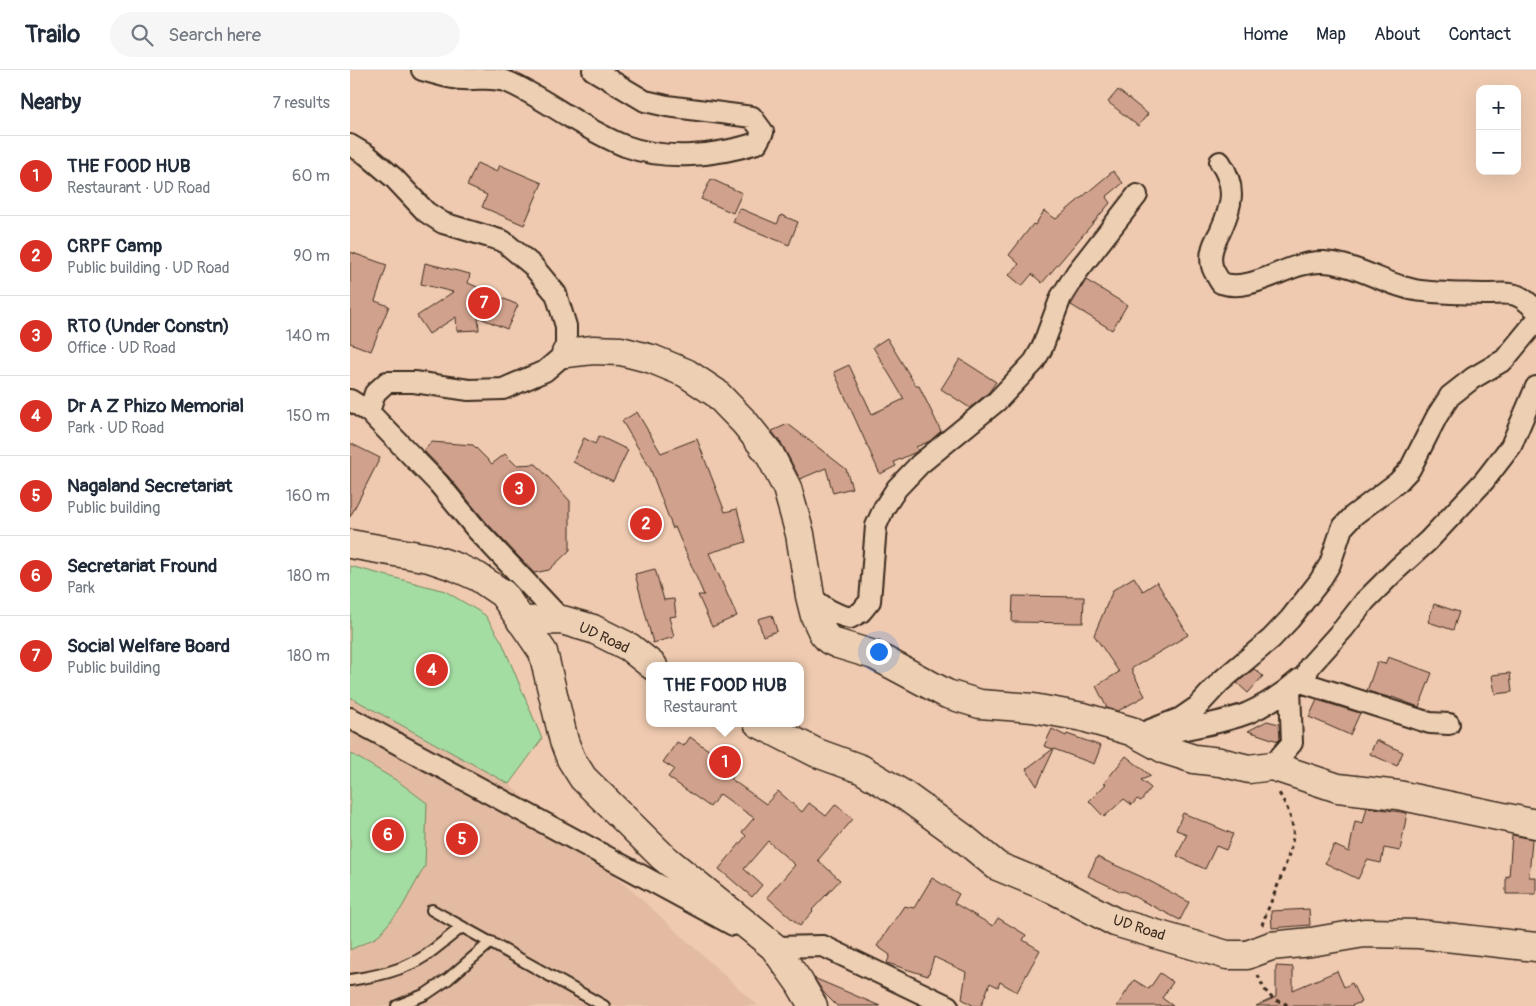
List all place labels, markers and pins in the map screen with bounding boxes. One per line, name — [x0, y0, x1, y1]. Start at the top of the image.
pin: 7 — [468, 284, 500, 322]
pin: 3 — [503, 470, 535, 508]
pin: 2 — [630, 505, 662, 543]
pin: 4 — [416, 651, 448, 689]
pin: 1 — [709, 743, 741, 781]
pin: 6 — [372, 816, 404, 854]
pin: 5 — [446, 820, 478, 858]

